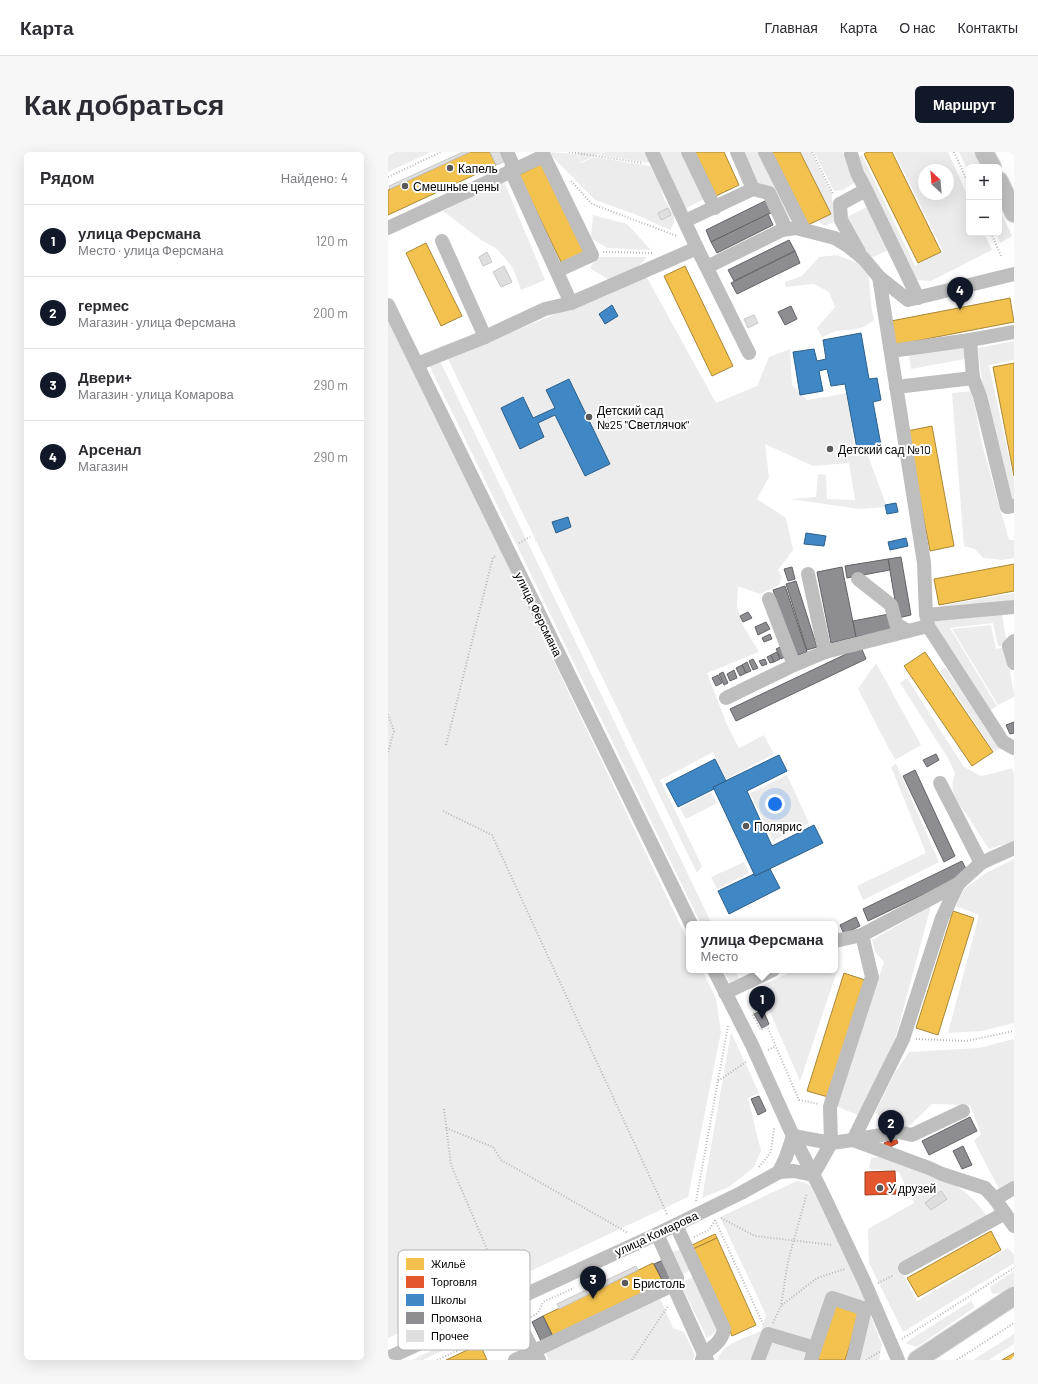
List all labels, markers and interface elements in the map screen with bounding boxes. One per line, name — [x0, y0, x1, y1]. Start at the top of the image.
text: Карта — [20, 16, 74, 39]
text: Главная — [765, 19, 818, 36]
text: Карта — [840, 19, 877, 36]
text: О нас — [899, 19, 936, 36]
text: Контакты — [958, 19, 1018, 36]
button: Маршрут — [915, 86, 1014, 123]
text: Как добраться — [24, 87, 224, 121]
place label: Капель — [458, 161, 498, 175]
marker: Капель — [445, 163, 455, 173]
north arrow — [918, 164, 954, 200]
map controls — [966, 164, 1002, 236]
button: + — [966, 164, 1002, 200]
text: Рядом — [40, 167, 95, 187]
text: Найдено: 4 — [281, 170, 348, 186]
place label: Смешные цены — [413, 179, 499, 194]
marker: Смешные цены — [400, 181, 410, 191]
button: − — [966, 200, 1002, 236]
text: улица Ферсмана — [78, 224, 201, 242]
text: 1 — [51, 233, 55, 249]
text: 120 m — [316, 233, 348, 249]
text: Место · улица Ферсмана — [78, 242, 223, 258]
pin: 4 — [947, 277, 973, 310]
text: гермес — [78, 296, 129, 314]
text: 2 — [49, 305, 57, 321]
text: 200 m — [313, 305, 348, 321]
text: Магазин · улица Ферсмана — [78, 314, 236, 330]
text: Двери+ — [78, 368, 132, 386]
text: 3 — [49, 377, 57, 393]
text: 290 m — [314, 377, 348, 393]
text: Магазин · улица Комарова — [78, 386, 234, 402]
place label: Детский сад №25 "Светлячок" — [597, 403, 689, 431]
marker: Детский сад №25 "Светлячок" — [584, 412, 594, 422]
text: Арсенал — [78, 440, 142, 458]
place label: Детский сад №10 — [838, 442, 931, 457]
marker: Детский сад №10 — [825, 444, 835, 454]
text: 4 — [49, 449, 57, 465]
text: 290 m — [314, 449, 348, 465]
text: Магазин — [78, 458, 128, 474]
street label: улица Ферсмана — [512, 570, 566, 659]
your location — [765, 794, 785, 814]
place label: Полярис — [754, 819, 802, 834]
marker: Полярис — [741, 821, 751, 831]
popup — [686, 921, 838, 973]
text: улица Ферсмана — [701, 930, 823, 948]
text: Место — [701, 948, 738, 964]
pin: 1 — [749, 986, 775, 1019]
pin: 2 — [878, 1110, 904, 1143]
place label: У друзей — [888, 1181, 936, 1196]
marker: У друзей — [875, 1183, 885, 1193]
street label: улица Комарова — [612, 1207, 701, 1259]
legend — [398, 1250, 530, 1350]
text: Жильё — [431, 1257, 466, 1270]
pin: 3 — [580, 1266, 606, 1299]
text: Торговля — [431, 1275, 477, 1288]
place label: Бристоль — [633, 1276, 685, 1291]
marker: Бристоль — [620, 1278, 630, 1288]
text: Школы — [431, 1293, 466, 1306]
text: Промзона — [431, 1311, 483, 1324]
text: Прочее — [431, 1329, 469, 1342]

